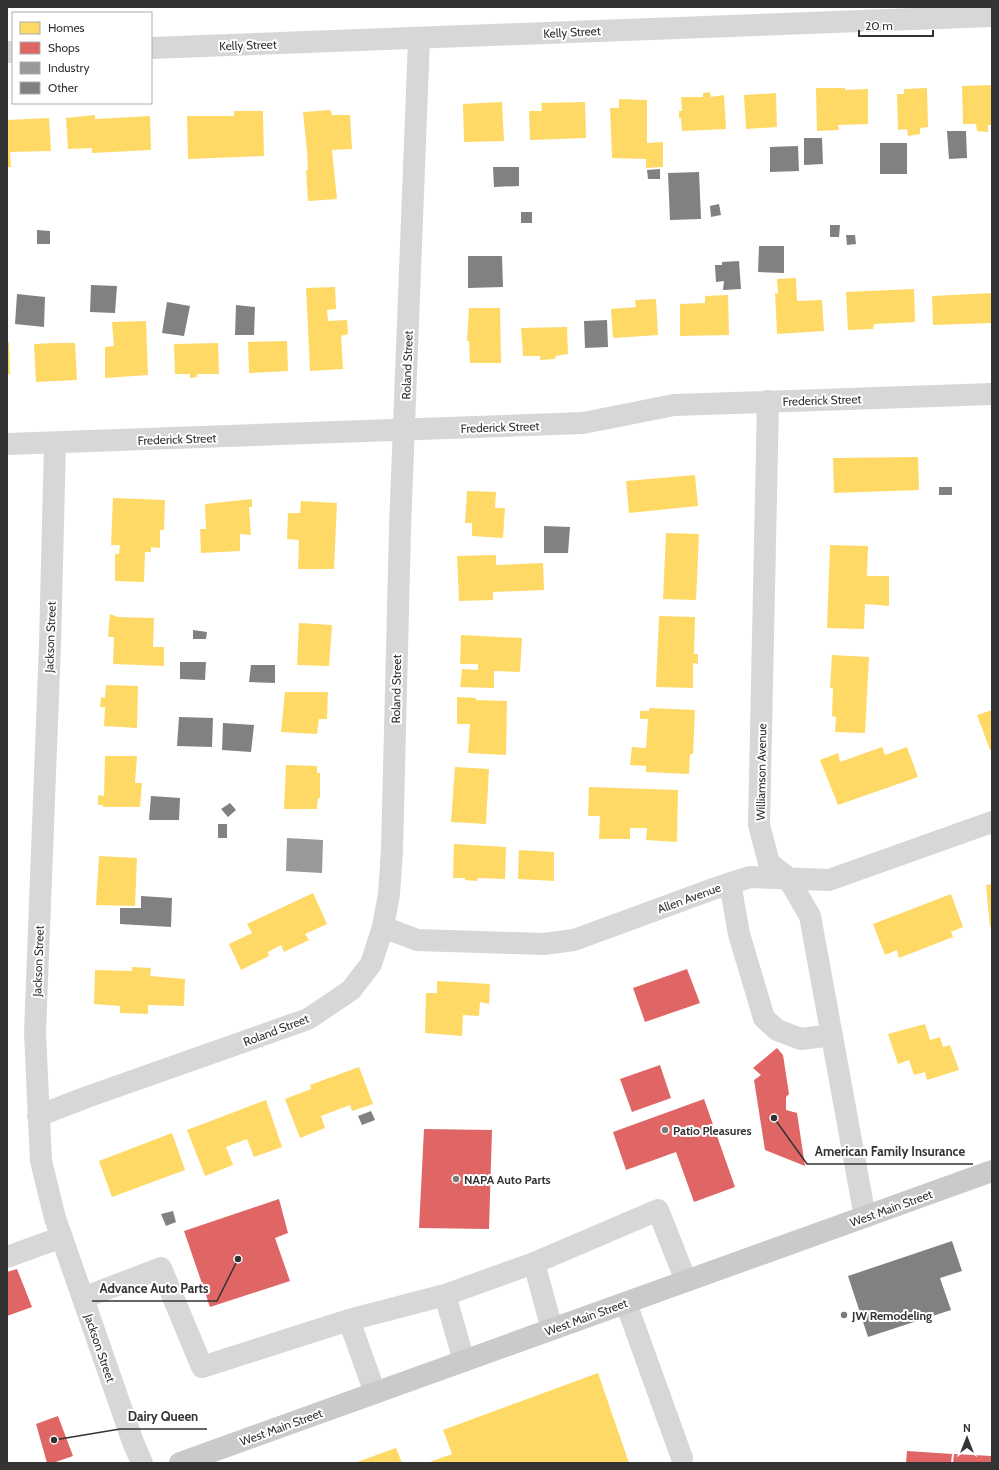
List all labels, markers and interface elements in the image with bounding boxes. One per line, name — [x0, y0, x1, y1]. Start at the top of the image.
legend — [12, 12, 152, 104]
scale bar — [859, 12, 933, 38]
text: 20 m — [865, 18, 893, 33]
text: Homes — [48, 20, 85, 35]
street label: Kelly Street — [543, 23, 601, 41]
street label: Kelly Street — [219, 36, 277, 54]
text: Shops — [48, 40, 80, 55]
text: Industry — [48, 60, 89, 75]
text: Other — [48, 80, 78, 95]
street label: Roland Street — [398, 330, 416, 400]
street label: Frederick Street — [782, 391, 862, 409]
street label: Frederick Street — [460, 418, 540, 436]
street label: Frederick Street — [137, 430, 217, 448]
street label: Jackson Street — [41, 601, 59, 674]
street label: Roland Street — [388, 654, 404, 724]
street label: Williamson Avenue — [753, 723, 769, 821]
street label: Allen Avenue — [655, 880, 723, 916]
street label: Jackson Street — [29, 925, 47, 998]
street label: Roland Street — [241, 1011, 311, 1049]
place label: Patio Pleasures — [673, 1123, 752, 1138]
marker: Patio Pleasures — [660, 1125, 670, 1135]
callout: American Family Insurance — [807, 1139, 973, 1164]
text: American Family Insurance — [815, 1143, 965, 1159]
place label: NAPA Auto Parts — [464, 1172, 551, 1187]
marker: NAPA Auto Parts — [451, 1174, 461, 1184]
street label: West Main Street — [848, 1186, 934, 1230]
callout: Advance Auto Parts — [92, 1276, 217, 1301]
text: Advance Auto Parts — [99, 1280, 209, 1296]
street label: West Main Street — [543, 1295, 629, 1339]
place label: JW Remodeling — [851, 1308, 932, 1323]
marker: JW Remodeling — [839, 1310, 849, 1320]
street label: Jackson Street — [81, 1311, 119, 1384]
callout: Dairy Queen — [120, 1404, 207, 1429]
street label: West Main Street — [238, 1405, 324, 1449]
text: Dairy Queen — [128, 1408, 198, 1424]
north arrow — [947, 1418, 987, 1458]
text: N — [963, 1421, 971, 1435]

